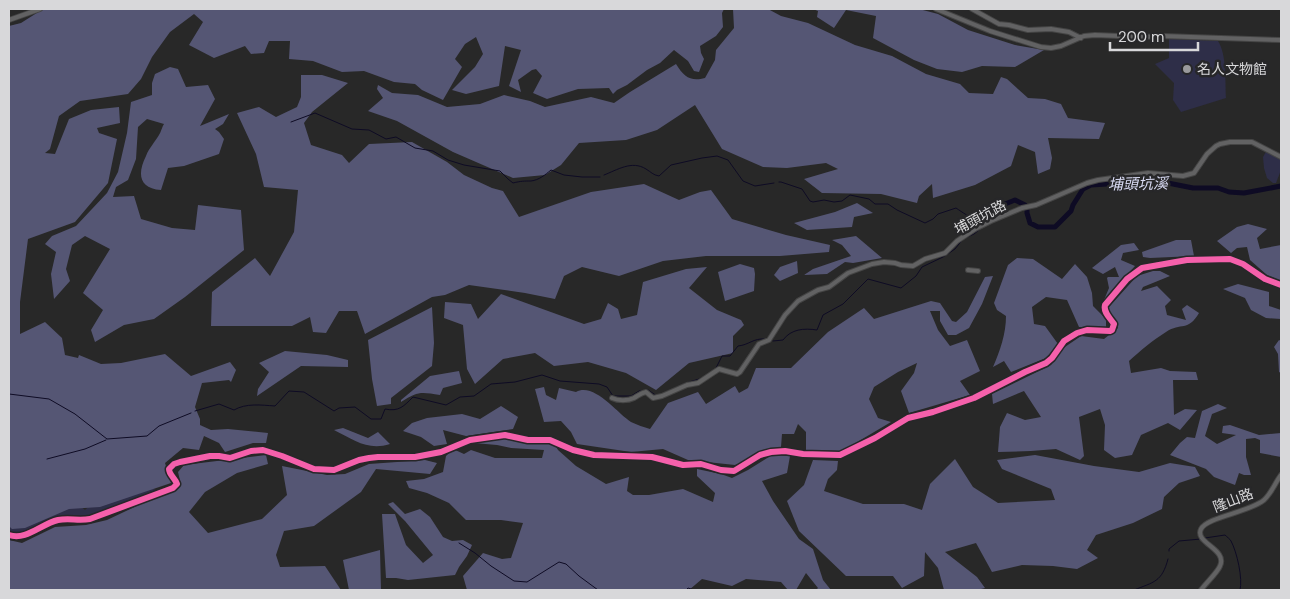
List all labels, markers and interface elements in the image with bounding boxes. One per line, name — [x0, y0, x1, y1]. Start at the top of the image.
scale bar — [1110, 20, 1198, 52]
text: 200 m — [1118, 27, 1164, 47]
place label: 名人文物館 — [1197, 60, 1267, 78]
marker: 名人文物館 — [1181, 63, 1193, 75]
water label: 埔頭坑溪 — [1108, 173, 1170, 195]
street label: 埔頭坑路 — [951, 196, 1009, 238]
street label: 隆山路 — [1210, 484, 1256, 516]

